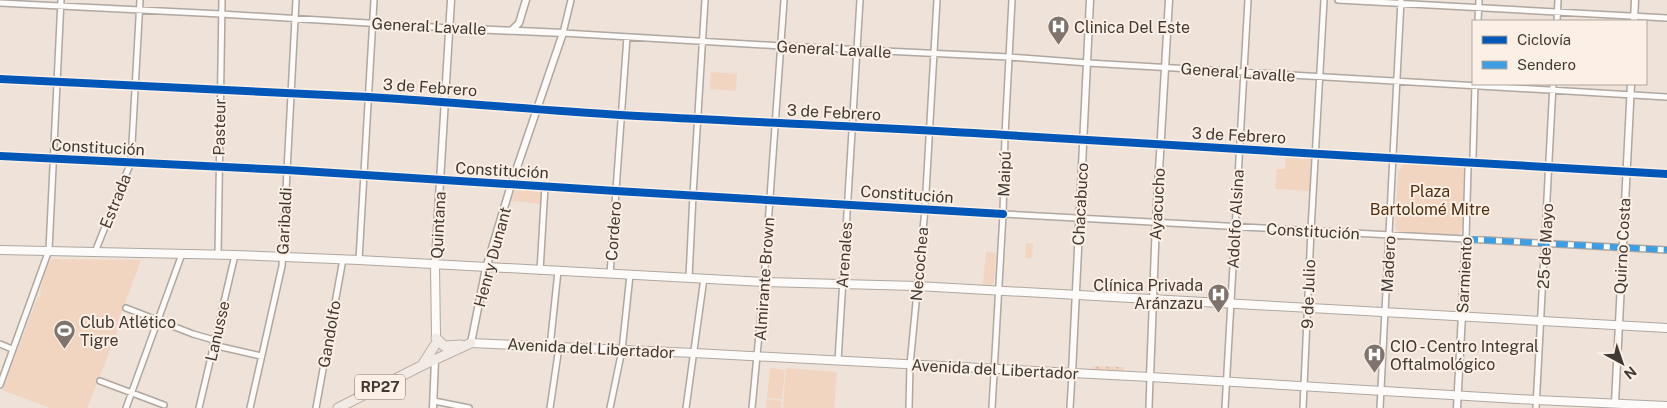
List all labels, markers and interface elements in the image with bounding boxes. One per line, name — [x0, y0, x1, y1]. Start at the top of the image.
street label: General Lavalle — [371, 14, 487, 39]
hospital icon: Clinica Del Este — [1046, 15, 1070, 46]
place label: Clinica Del Este — [1074, 18, 1190, 37]
legend — [1472, 20, 1647, 85]
text: Ciclovía — [1517, 31, 1571, 48]
street label: General Lavalle — [776, 37, 892, 62]
text: Sendero — [1517, 56, 1576, 73]
street label: General Lavalle — [1180, 59, 1296, 86]
street label: 3 de Febrero — [382, 75, 478, 100]
street label: Pasteur — [210, 98, 229, 156]
street label: 3 de Febrero — [786, 101, 882, 124]
street label: 3 de Febrero — [1191, 124, 1287, 147]
street label: Constitución — [51, 136, 145, 159]
street label: Maipú — [994, 151, 1015, 197]
street label: Constitución — [455, 159, 549, 182]
street label: Chacabuco — [1069, 162, 1092, 246]
street label: Ayacucho — [1146, 167, 1169, 241]
street label: Adolfo Alsina — [1223, 169, 1248, 269]
street label: Estrada — [96, 171, 135, 231]
street label: Constitución — [860, 182, 954, 207]
park label: Plaza Bartolomé Mitre — [1370, 182, 1490, 219]
street label: Garibaldi — [273, 187, 296, 255]
street label: Quintana — [427, 191, 450, 259]
street label: Quirno Costa — [1610, 197, 1635, 295]
street label: Cordero — [602, 200, 625, 262]
street label: 25 de Mayo — [1534, 203, 1557, 289]
street label: Henry Dunant — [470, 205, 515, 309]
street label: Almirante Brown — [751, 216, 778, 342]
street label: Constitución — [1266, 220, 1360, 243]
street label: Arenales — [833, 221, 856, 289]
street label: Necochea — [907, 226, 932, 302]
street label: Madero — [1378, 235, 1399, 293]
street label: Sarmiento — [1453, 236, 1476, 314]
street label: 9 de Julio — [1298, 259, 1319, 329]
place label: Clínica Privada Aránzazu — [1093, 276, 1203, 313]
hospital icon: Clínica Privada Aránzazu — [1207, 282, 1231, 313]
street label: Lanusse — [201, 299, 234, 363]
street label: Gandolfo — [314, 299, 345, 369]
place label: Club Atlético Tigre — [80, 313, 176, 350]
sports icon: Club Atlético Tigre — [52, 319, 76, 350]
street label: Avenida del Libertador — [507, 335, 675, 362]
place label: CIO - Centro Integral Oftalmológico — [1390, 337, 1539, 374]
north arrow — [1597, 338, 1647, 388]
hospital icon: CIO - Centro Integral Oftalmológico — [1362, 343, 1386, 374]
street label: Avenida del Libertador — [911, 356, 1079, 383]
text: N — [1621, 363, 1640, 383]
road number: RP27 — [355, 374, 405, 400]

